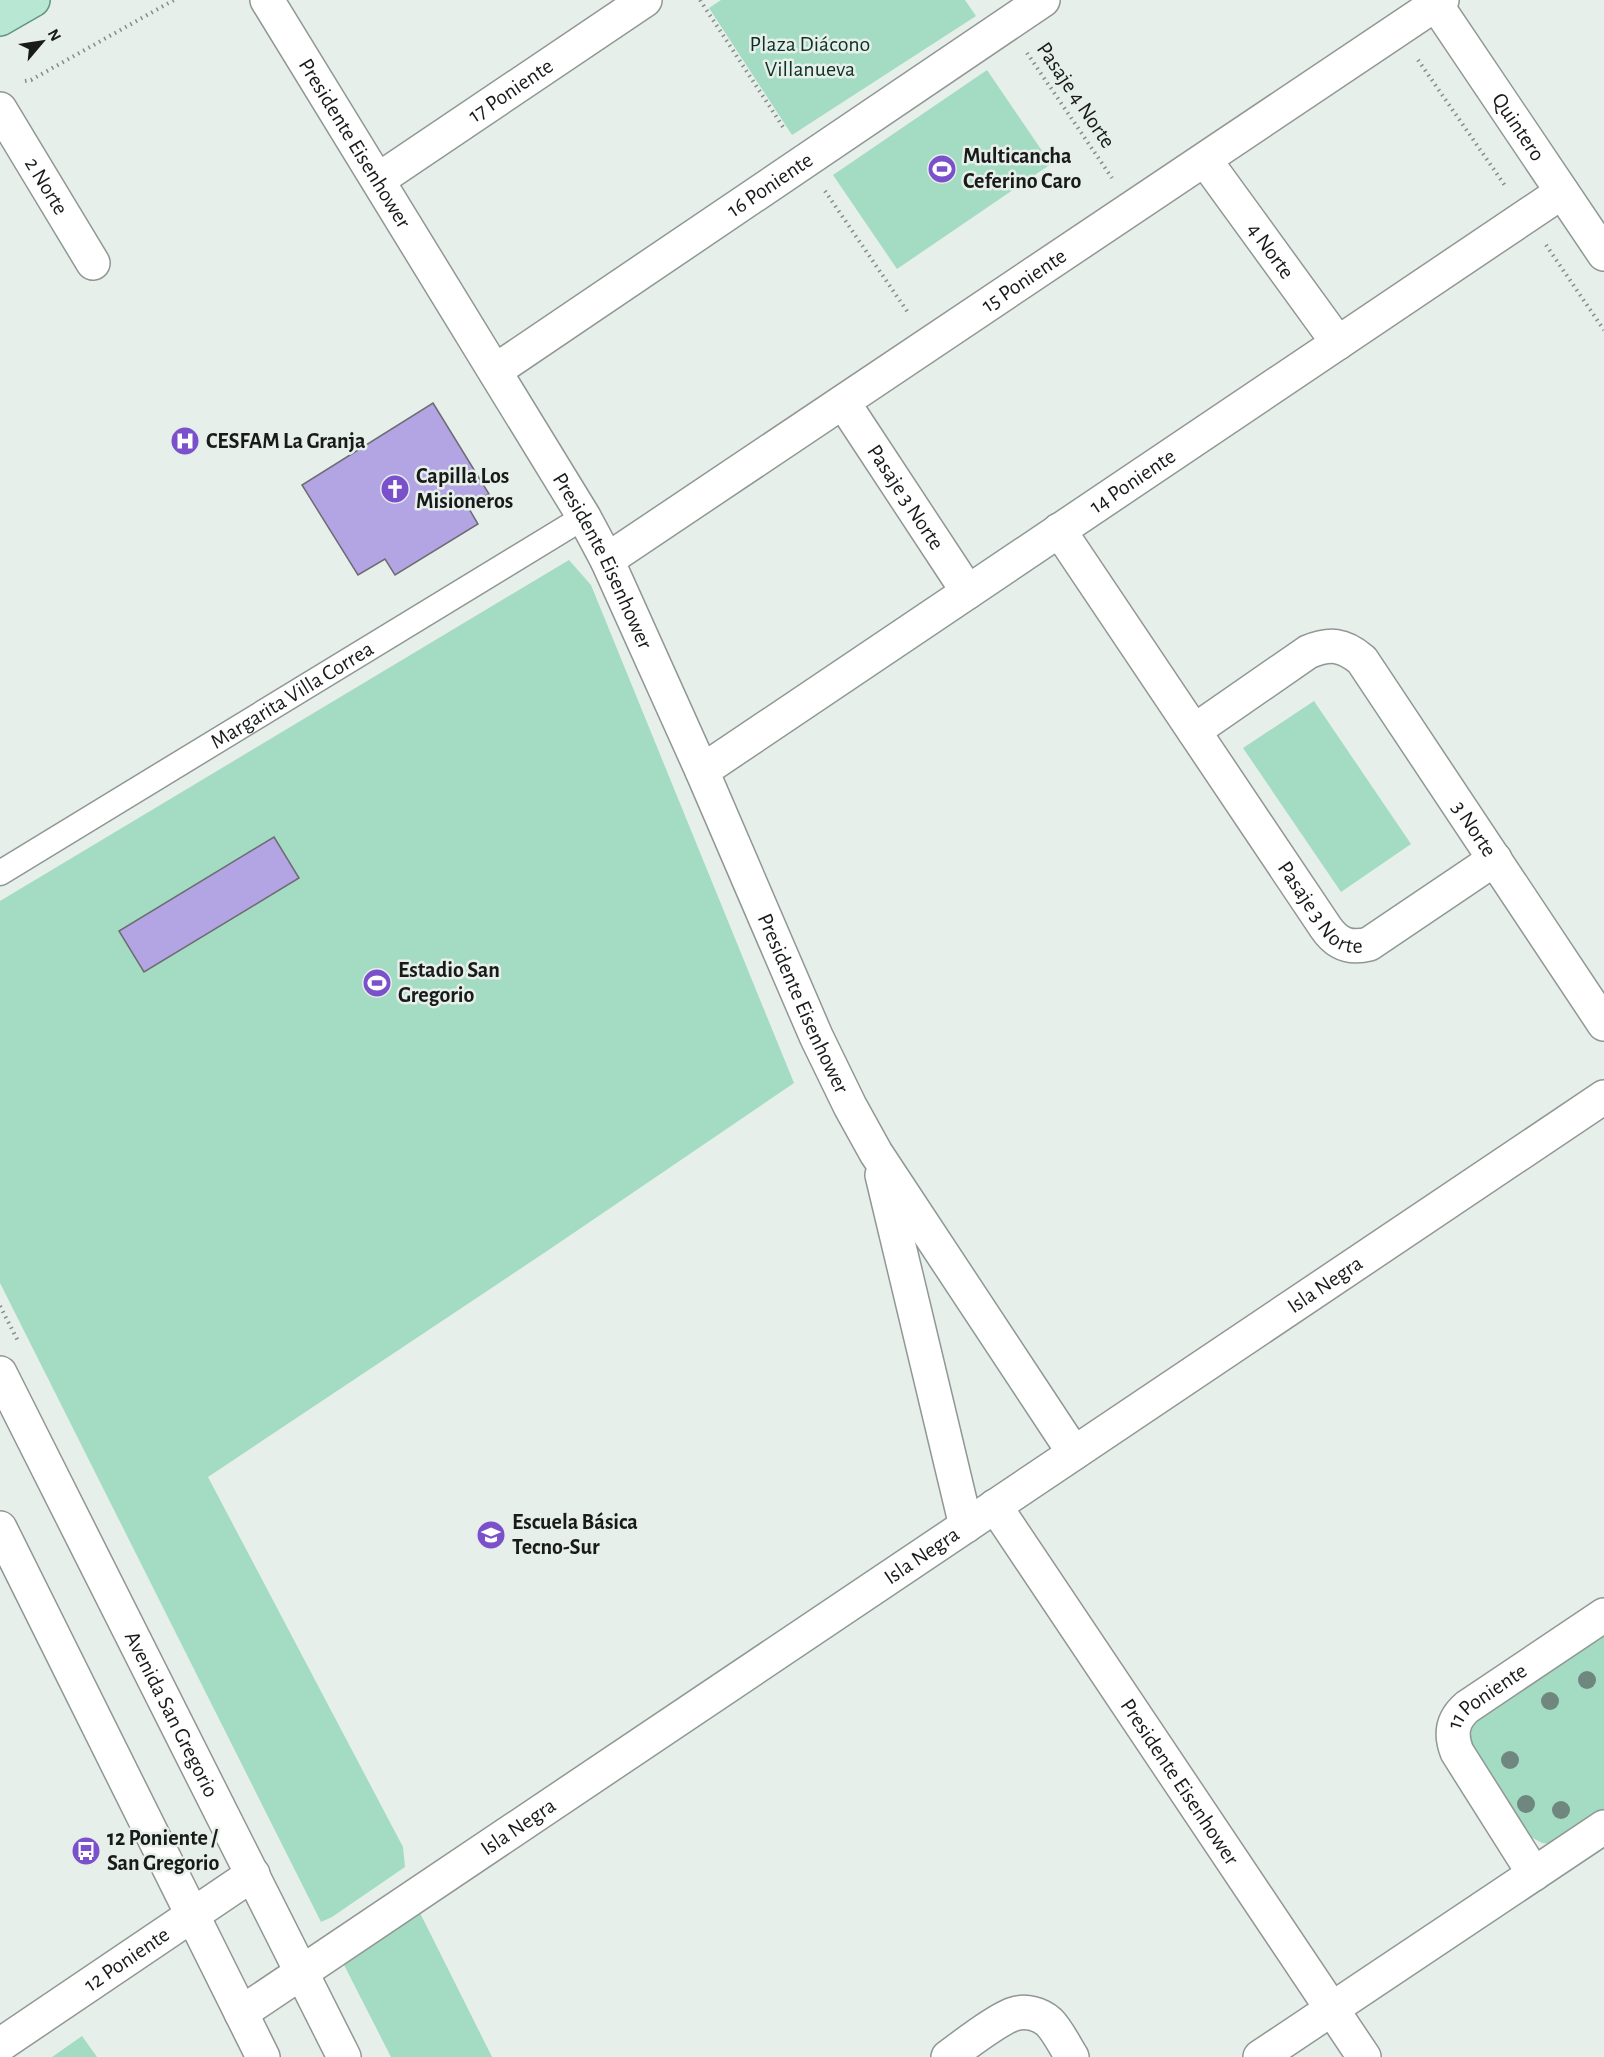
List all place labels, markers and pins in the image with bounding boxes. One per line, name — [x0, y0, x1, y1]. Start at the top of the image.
place label: Multicancha Ceferino Caro — [963, 145, 1082, 192]
sports icon: Multicancha Ceferino Caro — [926, 153, 958, 185]
hospital icon: CESFAM La Granja — [169, 425, 201, 457]
place label: CESFAM La Granja — [206, 430, 366, 453]
place label: Capilla Los Misioneros — [416, 465, 513, 512]
church icon: Capilla Los Misioneros — [379, 473, 411, 505]
place label: Estadio San Gregorio — [398, 959, 500, 1006]
sports icon: Estadio San Gregorio — [361, 967, 393, 999]
place label: Escuela Básica Tecno-Sur — [512, 1511, 638, 1558]
school or university icon: Escuela Básica Tecno-Sur — [475, 1519, 507, 1551]
place label: 12 Poniente / San Gregorio — [107, 1827, 220, 1874]
bus stop icon: 12 Poniente / San Gregorio — [70, 1835, 102, 1867]

